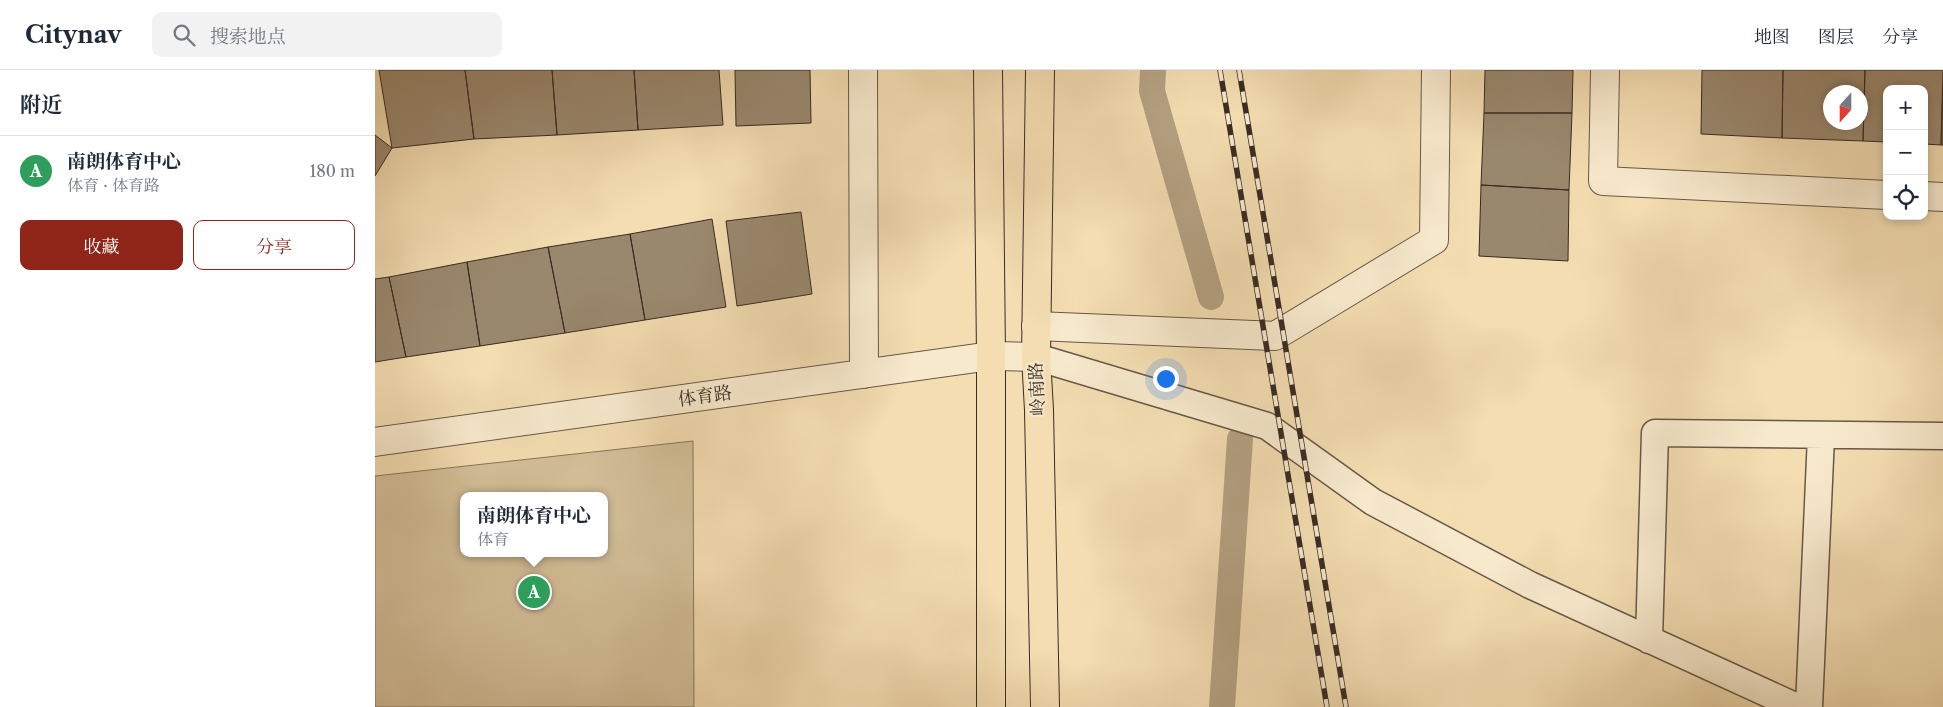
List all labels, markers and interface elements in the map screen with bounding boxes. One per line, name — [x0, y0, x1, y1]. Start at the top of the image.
search box — [152, 12, 502, 57]
text: Citynav — [25, 20, 122, 49]
icon: search — [170, 21, 198, 49]
text: 搜索地点 — [210, 25, 286, 48]
text: 地图 — [1754, 26, 1790, 48]
text: 图层 — [1818, 26, 1854, 48]
text: 分享 — [1882, 26, 1918, 48]
north arrow — [1823, 85, 1868, 130]
map controls — [1883, 85, 1928, 220]
button: + — [1883, 85, 1928, 130]
text: 附近 — [20, 92, 62, 117]
button: − — [1883, 130, 1928, 175]
text: 南朗体育中心 — [67, 150, 181, 173]
text: A — [30, 161, 42, 181]
text: 180 m — [309, 161, 355, 181]
text: 体育 · 体育路 — [67, 175, 160, 195]
button: locate — [1883, 175, 1928, 220]
button: 收藏 — [20, 220, 183, 270]
button: 分享 — [193, 220, 355, 270]
street label: 岭南路 — [1025, 361, 1049, 417]
your location — [1153, 366, 1179, 392]
street label: 体育路 — [677, 381, 733, 411]
popup — [460, 492, 608, 557]
text: 南朗体育中心 — [477, 504, 591, 527]
text: 体育 — [477, 529, 509, 549]
pin: A — [518, 573, 550, 611]

